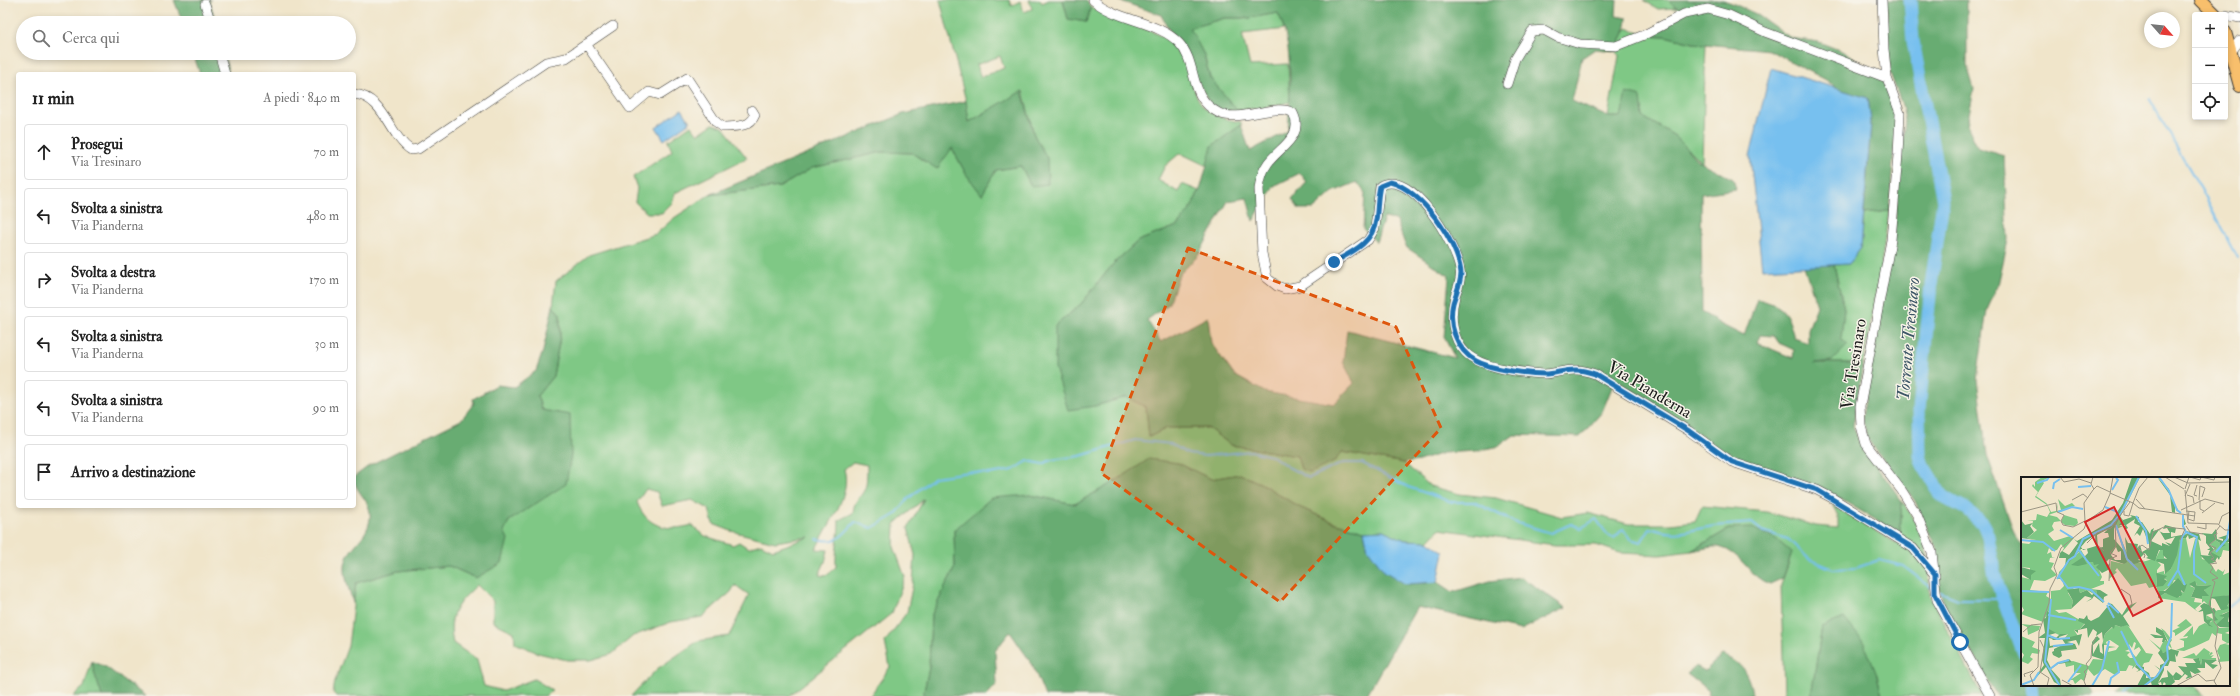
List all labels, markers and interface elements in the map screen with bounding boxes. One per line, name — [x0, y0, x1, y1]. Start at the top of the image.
north arrow — [2144, 12, 2180, 48]
map controls — [2192, 12, 2228, 120]
button: + — [2192, 12, 2228, 48]
search box — [16, 16, 356, 60]
icon: search — [30, 27, 52, 49]
text: Cerca qui — [62, 29, 120, 48]
button: − — [2192, 48, 2228, 84]
button: locate — [2192, 84, 2228, 120]
text: 11 min — [32, 88, 74, 109]
text: A piedi · 840 m — [263, 90, 340, 106]
text: Prosegui — [71, 135, 123, 154]
icon: ahead — [33, 141, 55, 163]
text: 70 m — [314, 144, 339, 160]
text: Via Tresinaro — [71, 154, 141, 170]
text: Svolta a sinistra — [71, 199, 163, 218]
icon: left — [33, 205, 55, 227]
text: 480 m — [306, 208, 339, 224]
text: Via Pianderna — [71, 218, 143, 234]
route end — [1325, 253, 1343, 271]
text: Svolta a destra — [71, 263, 155, 282]
icon: right — [33, 269, 55, 291]
text: 170 m — [309, 272, 339, 288]
water label: Torrente Tresinaro — [1892, 276, 1925, 402]
text: Via Pianderna — [71, 282, 143, 298]
street label: Via Tresinaro — [1836, 317, 1871, 411]
text: Svolta a sinistra — [71, 327, 163, 346]
icon: left — [33, 333, 55, 355]
text: 30 m — [315, 336, 339, 352]
text: Via Pianderna — [71, 346, 143, 362]
street label: Via Pianderna — [1604, 356, 1697, 423]
text: Svolta a sinistra — [71, 391, 163, 410]
icon: left — [33, 397, 55, 419]
text: 90 m — [313, 400, 339, 416]
text: Via Pianderna — [71, 410, 143, 426]
icon: arrive — [33, 461, 55, 483]
text: Arrivo a destinazione — [71, 463, 196, 482]
inset map — [2021, 477, 2230, 686]
route start — [1951, 633, 1969, 651]

